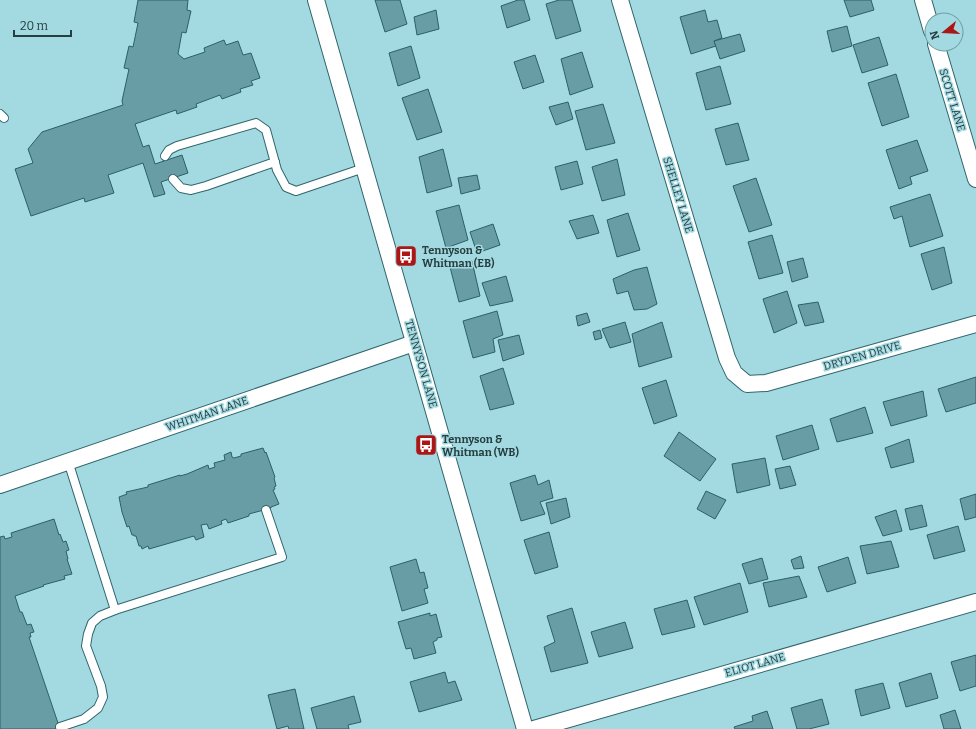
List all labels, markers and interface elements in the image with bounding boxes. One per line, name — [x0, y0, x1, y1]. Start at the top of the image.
scale bar — [14, 12, 71, 38]
north arrow — [924, 12, 964, 52]
text: 20 m — [20, 19, 49, 33]
text: N — [927, 28, 942, 41]
street label: SCOTT LANE — [936, 67, 968, 133]
street label: SHELLEY LANE — [660, 155, 696, 235]
bus stop icon: Tennyson & Whitman (EB) — [393, 243, 419, 269]
place label: Tennyson & Whitman (EB) — [422, 244, 495, 270]
street label: TENNYSON LANE — [402, 318, 440, 410]
street label: DRYDEN DRIVE — [822, 339, 902, 373]
street label: WHITMAN LANE — [164, 394, 250, 434]
bus stop icon: Tennyson & Whitman (WB) — [413, 432, 439, 458]
place label: Tennyson & Whitman (WB) — [442, 433, 519, 459]
street label: ELIOT LANE — [723, 650, 787, 680]

